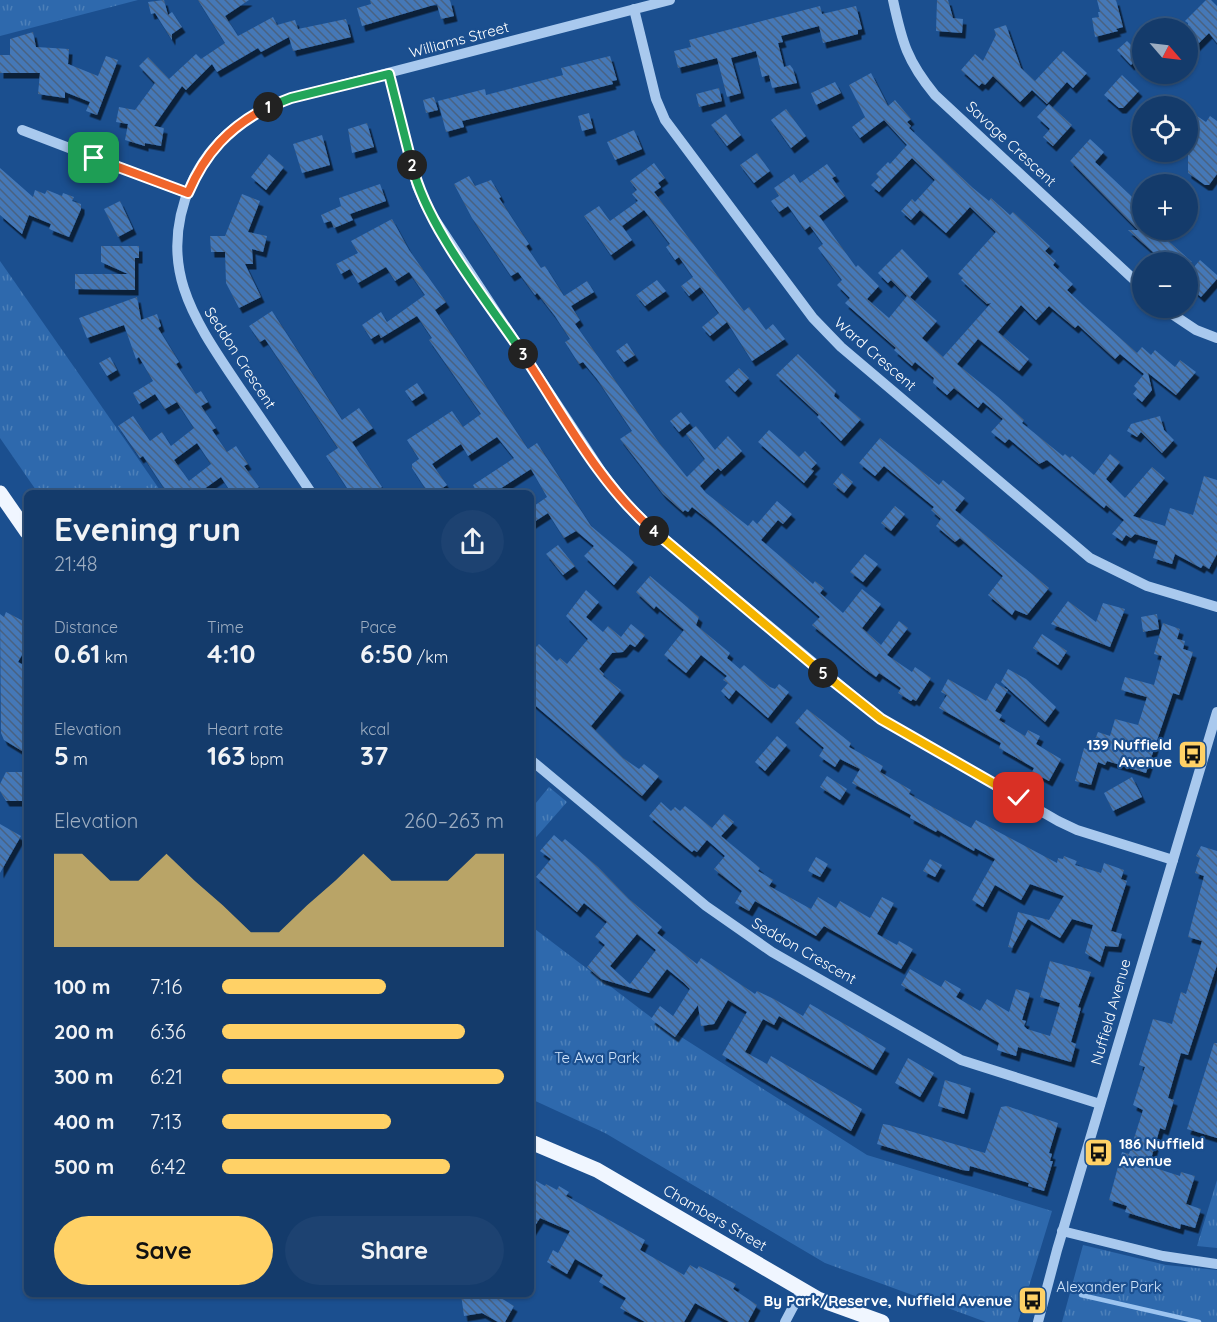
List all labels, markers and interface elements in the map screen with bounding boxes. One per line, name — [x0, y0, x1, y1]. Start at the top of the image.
street label: Williams Street — [407, 17, 511, 62]
north arrow — [1132, 18, 1198, 84]
map controls — [1132, 18, 1198, 318]
pin: 1 — [253, 92, 283, 122]
button: locate — [1132, 96, 1198, 162]
text: 1 — [265, 97, 271, 117]
street label: Savage Crescent — [962, 97, 1061, 190]
pin — [68, 132, 119, 183]
icon: arrive — [77, 141, 110, 174]
pin: 2 — [397, 150, 427, 180]
text: 2 — [407, 155, 417, 175]
button: + — [1132, 174, 1198, 240]
button: − — [1132, 252, 1198, 318]
street label: Seddon Crescent — [200, 303, 280, 412]
street label: Ward Crescent — [830, 313, 920, 395]
pin: 3 — [508, 339, 538, 369]
text: 3 — [519, 344, 527, 364]
text: Evening run — [54, 508, 241, 549]
button: share — [441, 510, 504, 573]
pin: 4 — [639, 516, 669, 546]
text: 4 — [649, 521, 659, 541]
text: 21:48 — [54, 551, 98, 576]
text: Distance — [54, 617, 118, 637]
text: Time — [207, 617, 244, 637]
text: Pace — [360, 617, 396, 637]
text: 0.61 — [54, 637, 100, 670]
text: 4:10 — [207, 637, 255, 670]
text: 6:50 — [360, 637, 412, 670]
text: km — [100, 647, 128, 667]
text: /km — [412, 647, 448, 667]
pin: 5 — [808, 658, 838, 688]
text: 5 — [818, 663, 828, 683]
text: Elevation — [54, 719, 121, 739]
text: Heart rate — [207, 719, 283, 739]
text: kcal — [360, 719, 390, 739]
place label: 139 Nuffield Avenue — [1087, 735, 1172, 771]
bus stop icon: 139 Nuffield Avenue — [1177, 738, 1209, 770]
text: 5 — [54, 739, 69, 772]
text: 163 — [207, 739, 245, 772]
text: 37 — [360, 739, 388, 772]
text: m — [69, 749, 88, 769]
text: bpm — [245, 749, 284, 769]
pin — [993, 772, 1044, 823]
icon: check — [1002, 781, 1035, 814]
text: Elevation — [54, 808, 138, 833]
text: 260–263 m — [404, 808, 504, 833]
street label: Seddon Crescent — [749, 913, 860, 988]
street label: Nuffield Avenue — [1086, 957, 1135, 1067]
text: 100 m — [54, 974, 110, 999]
text: 7:16 — [150, 974, 182, 999]
text: 200 m — [54, 1019, 114, 1044]
text: 6:36 — [150, 1019, 186, 1044]
park label: Te Awa Park — [554, 1048, 640, 1067]
text: 300 m — [54, 1064, 113, 1089]
text: 6:21 — [150, 1064, 183, 1089]
text: 400 m — [54, 1109, 114, 1134]
text: 7:13 — [150, 1109, 182, 1134]
place label: 186 Nuffield Avenue — [1119, 1134, 1204, 1170]
bus stop icon: 186 Nuffield Avenue — [1082, 1137, 1114, 1169]
text: 500 m — [54, 1154, 114, 1179]
text: 6:42 — [150, 1154, 186, 1179]
street label: Chambers Street — [660, 1180, 770, 1255]
button: Save — [54, 1216, 273, 1285]
button: Share — [285, 1216, 504, 1285]
park label: Alexander Park — [1056, 1277, 1162, 1296]
bus stop icon: By Park/Reserve, Nuffield Avenue — [1017, 1285, 1049, 1317]
place label: By Park/Reserve, Nuffield Avenue — [763, 1291, 1012, 1310]

